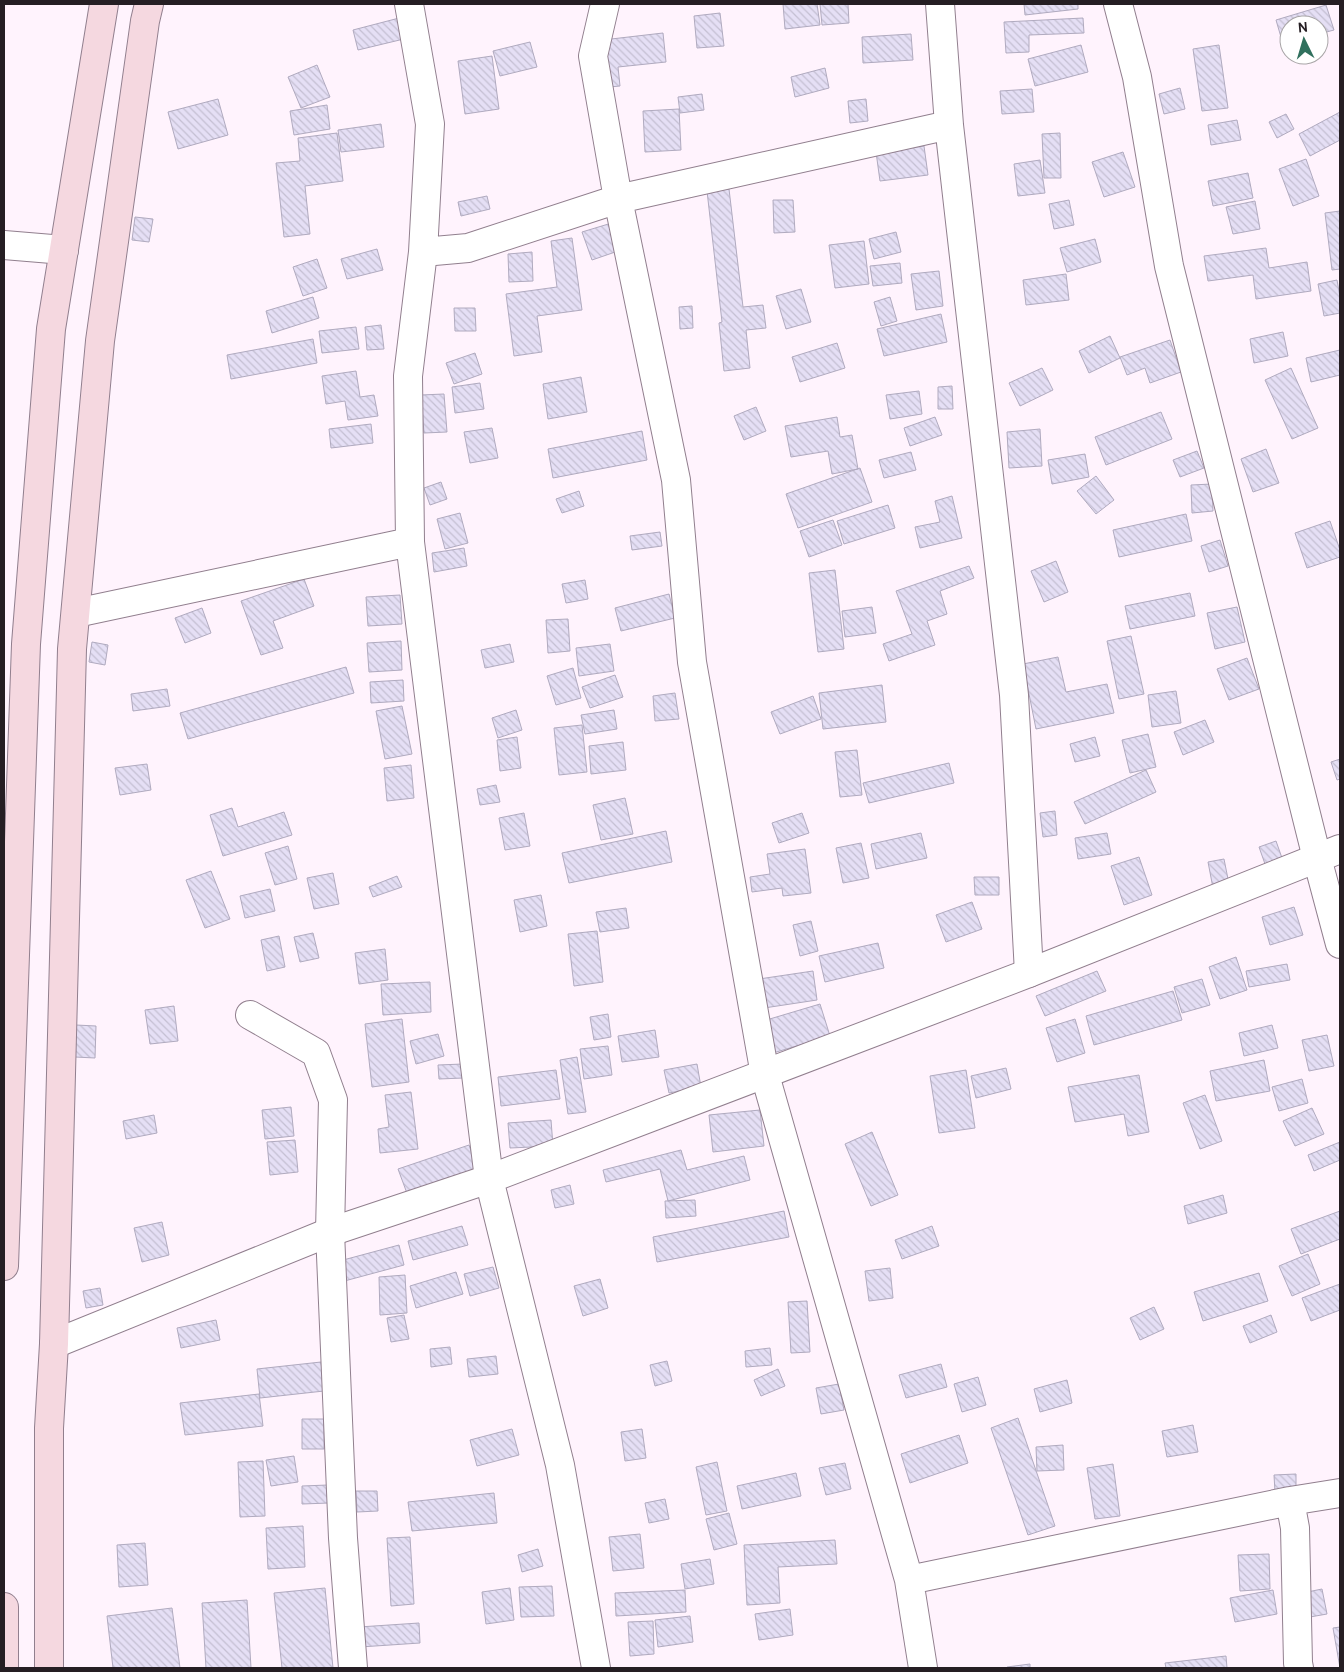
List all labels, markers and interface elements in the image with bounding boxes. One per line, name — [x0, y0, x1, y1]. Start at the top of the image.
north arrow — [1279, 15, 1329, 65]
text: N — [1297, 20, 1309, 37]

